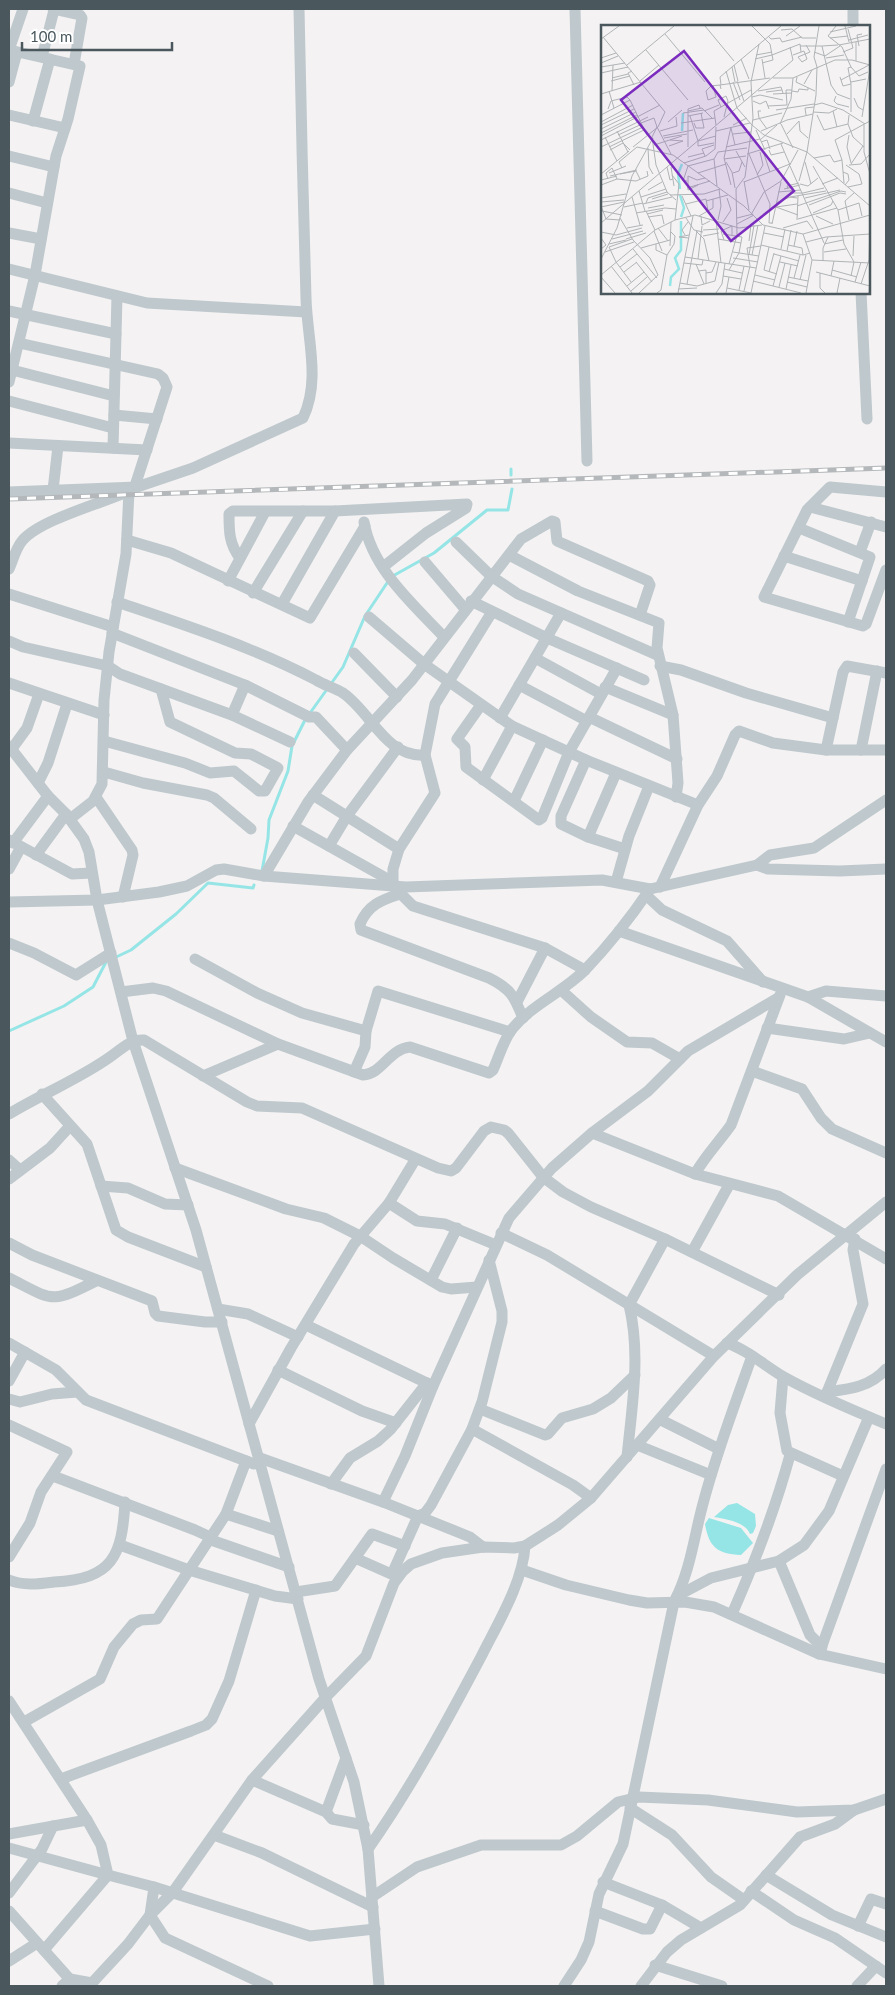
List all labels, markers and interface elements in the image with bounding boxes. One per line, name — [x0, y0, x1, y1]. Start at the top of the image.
scale bar — [22, 20, 172, 52]
inset map — [601, 25, 870, 294]
text: 100 m — [30, 27, 72, 45]

